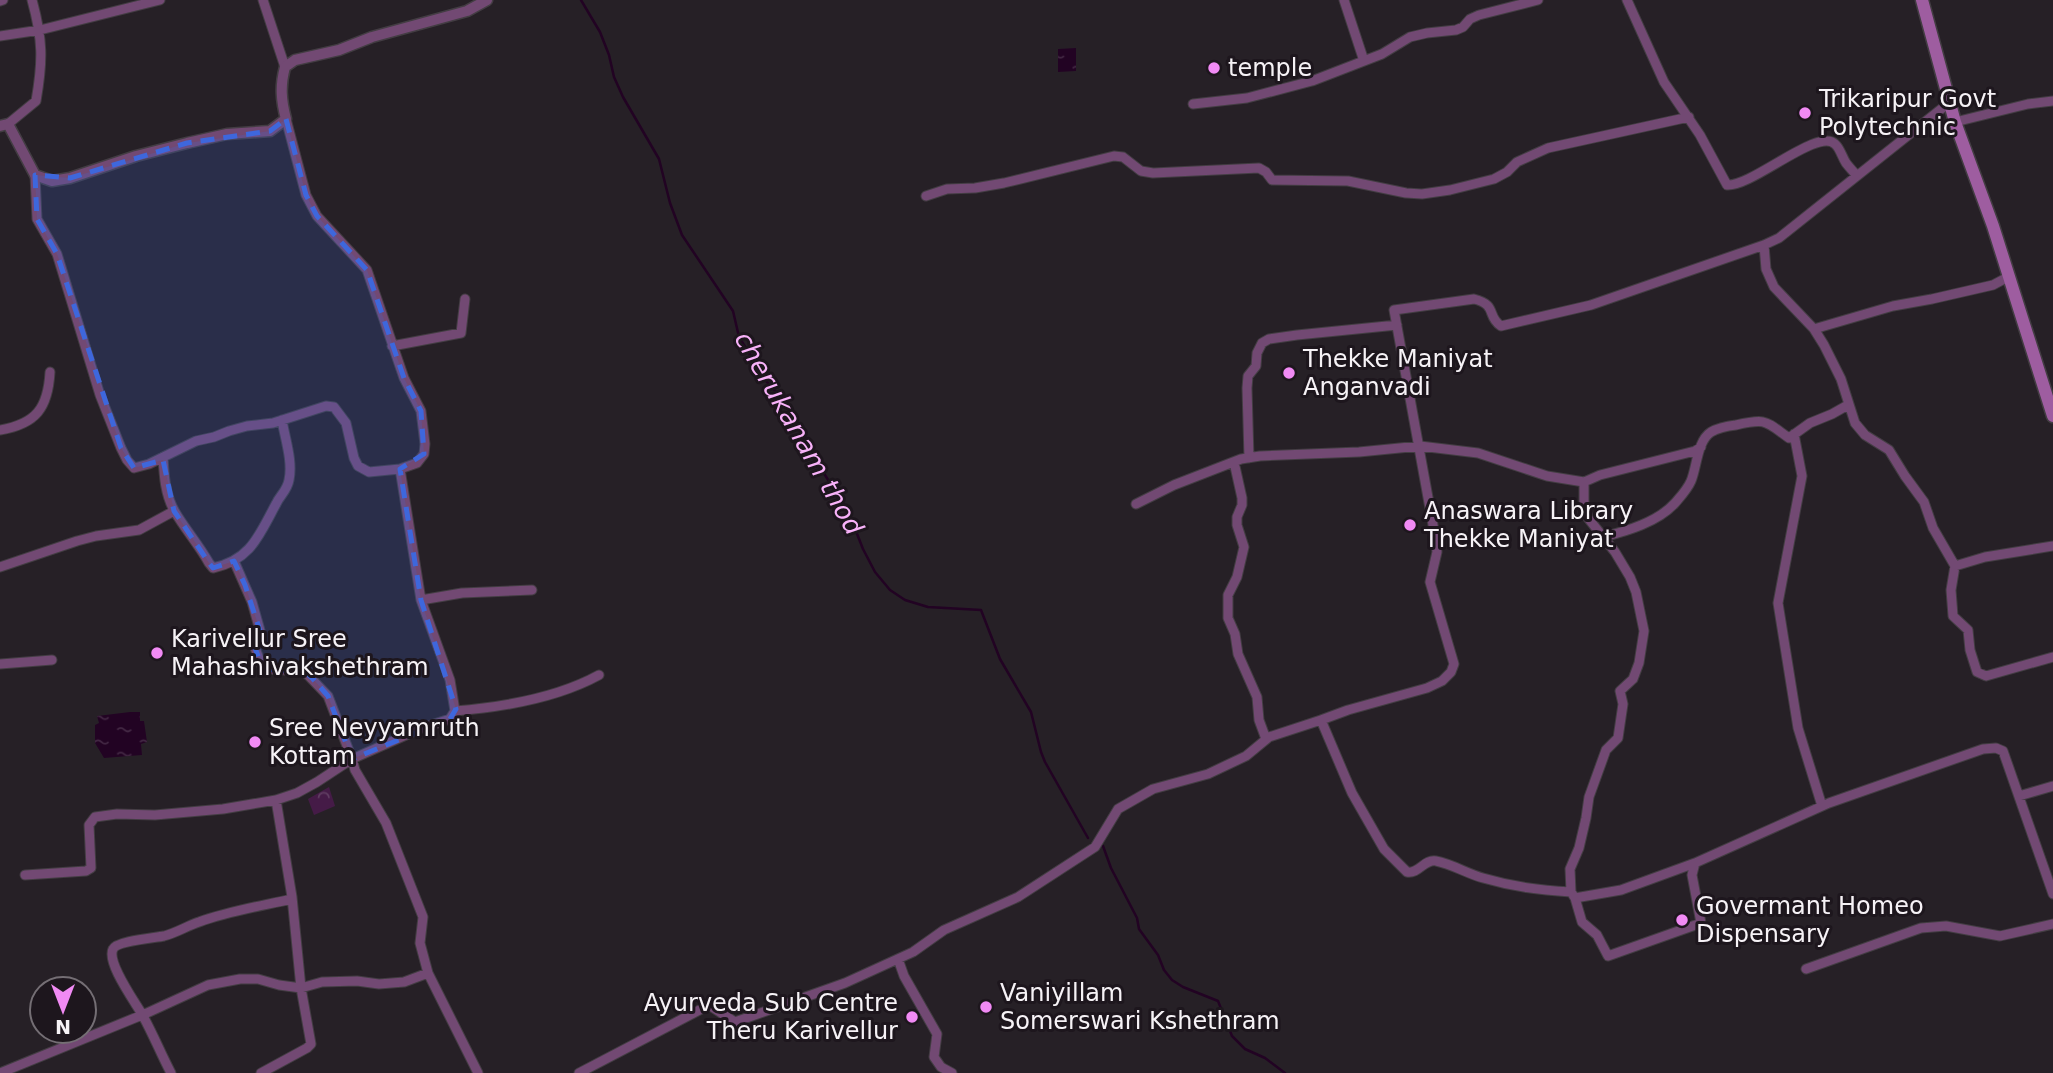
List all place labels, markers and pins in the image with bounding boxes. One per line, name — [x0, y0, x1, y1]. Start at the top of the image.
place label: temple — [1228, 54, 1312, 82]
marker: temple — [1206, 60, 1222, 76]
place label: Trikaripur Govt Polytechnic — [1818, 85, 1996, 141]
marker: Trikaripur Govt Polytechnic — [1797, 105, 1813, 121]
place label: Thekke Maniyat Anganvadi — [1302, 345, 1493, 401]
marker: Thekke Maniyat Anganvadi — [1281, 365, 1297, 381]
place label: Anaswara Library Thekke Maniyat — [1423, 497, 1633, 553]
marker: Anaswara Library Thekke Maniyat — [1402, 517, 1418, 533]
place label: Karivellur Sree Mahashivakshethram — [171, 625, 429, 681]
marker: Karivellur Sree Mahashivakshethram — [149, 645, 165, 661]
place label: Sree Neyyamruth Kottam — [269, 714, 480, 770]
marker: Sree Neyyamruth Kottam — [247, 734, 263, 750]
place label: Govermant Homeo Dispensary — [1696, 892, 1924, 948]
marker: Govermant Homeo Dispensary — [1674, 912, 1690, 928]
place label: Vaniyillam Somerswari Kshethram — [1000, 979, 1280, 1035]
place label: Ayurveda Sub Centre Theru Karivellur — [644, 989, 898, 1045]
marker: Vaniyillam Somerswari Kshethram — [978, 999, 994, 1015]
marker: Ayurveda Sub Centre Theru Karivellur — [904, 1009, 920, 1025]

